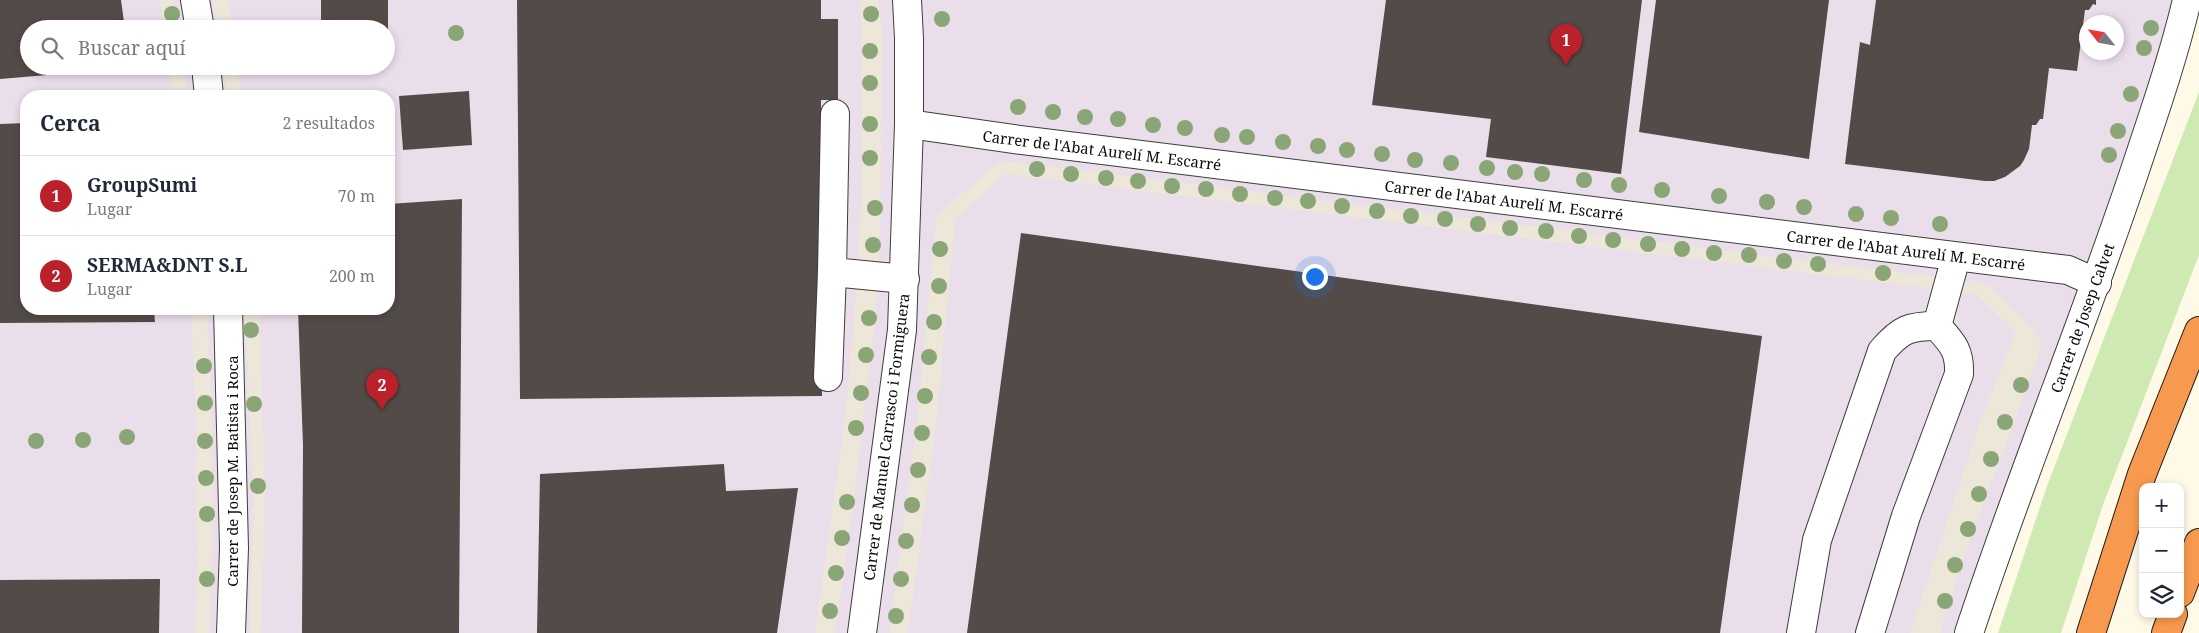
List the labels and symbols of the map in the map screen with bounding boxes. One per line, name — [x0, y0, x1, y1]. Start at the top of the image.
north arrow — [2079, 15, 2124, 60]
pin: 1 — [1550, 24, 1582, 65]
street label: Carrer de l'Abat Aurelí M. Escarré — [982, 125, 1222, 175]
street label: Carrer de l'Abat Aurelí M. Escarré — [1384, 175, 1624, 225]
street label: Carrer de l'Abat Aurelí M. Escarré — [1786, 225, 2026, 275]
street label: Carrer de Josep Calvet — [2046, 240, 2118, 396]
your location — [1302, 264, 1328, 290]
street label: Carrer de Manuel Carrasco i Formiguera — [858, 292, 914, 582]
street label: Carrer de Josep M. Batista i Roca — [222, 355, 242, 587]
pin: 2 — [366, 369, 398, 410]

